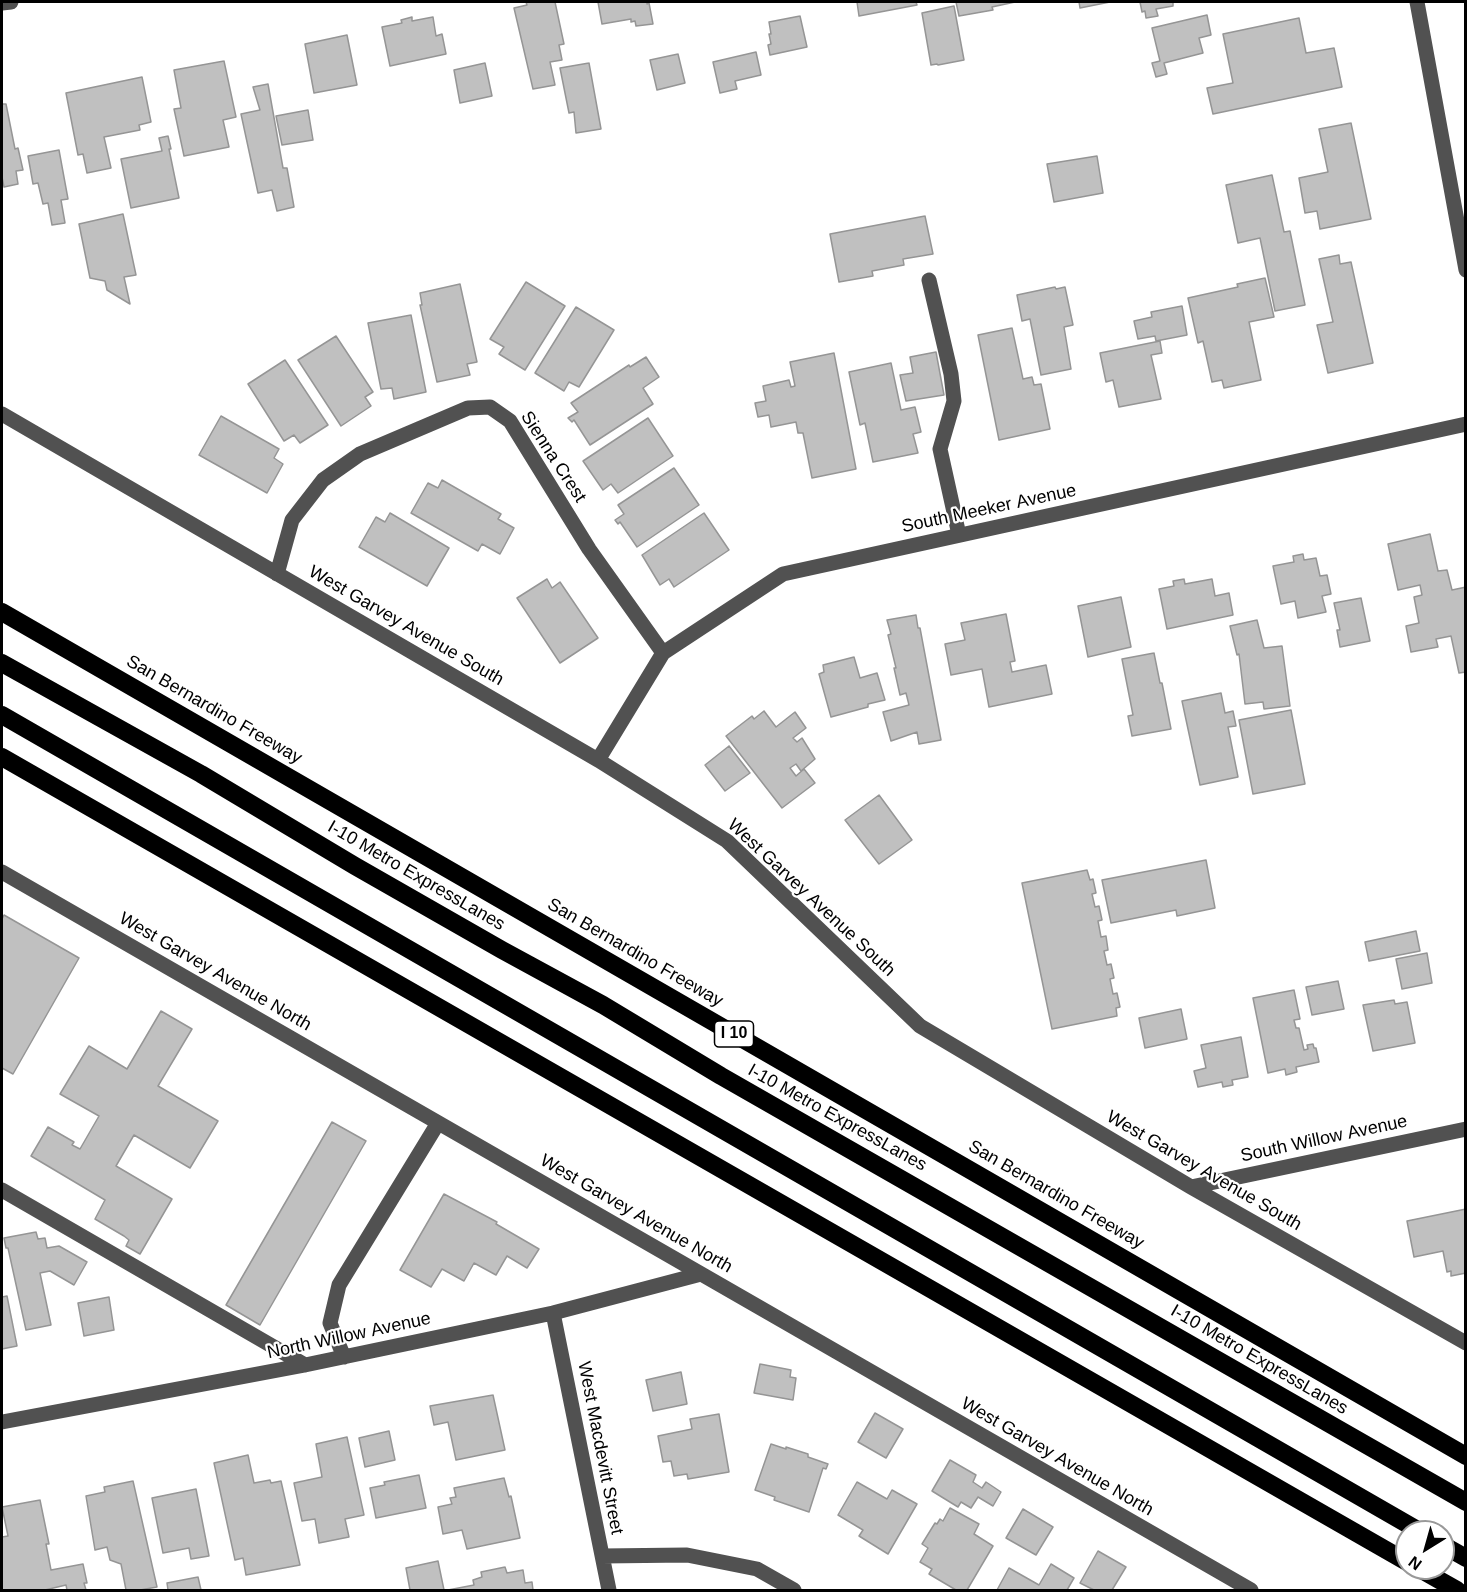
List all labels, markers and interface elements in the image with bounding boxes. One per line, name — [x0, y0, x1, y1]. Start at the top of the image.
street label: Sienna Crest — [516, 407, 590, 507]
street label: South Meeker Avenue — [900, 480, 1078, 538]
street label: West Garvey Avenue South — [305, 561, 507, 691]
street label: San Bernardino Freeway — [122, 651, 306, 769]
street label: West Garvey Avenue South — [723, 815, 899, 981]
street label: I-10 Metro ExpressLanes — [324, 816, 508, 936]
street label: San Bernardino Freeway — [543, 894, 727, 1012]
street label: West Garvey Avenue North — [115, 908, 315, 1036]
road number: I 10 — [714, 1021, 754, 1047]
street label: I-10 Metro ExpressLanes — [744, 1060, 930, 1176]
street label: West Garvey Avenue South — [1103, 1106, 1305, 1236]
street label: South Willow Avenue — [1239, 1111, 1409, 1167]
street label: San Bernardino Freeway — [964, 1136, 1148, 1254]
street label: West Garvey Avenue North — [536, 1150, 736, 1278]
street label: I-10 Metro ExpressLanes — [1167, 1300, 1351, 1420]
street label: North Willow Avenue — [265, 1308, 433, 1364]
street label: West Macdevitt Street — [573, 1360, 627, 1536]
street label: West Garvey Avenue North — [957, 1393, 1157, 1521]
north arrow — [1395, 1520, 1455, 1580]
text: N — [1405, 1553, 1425, 1573]

